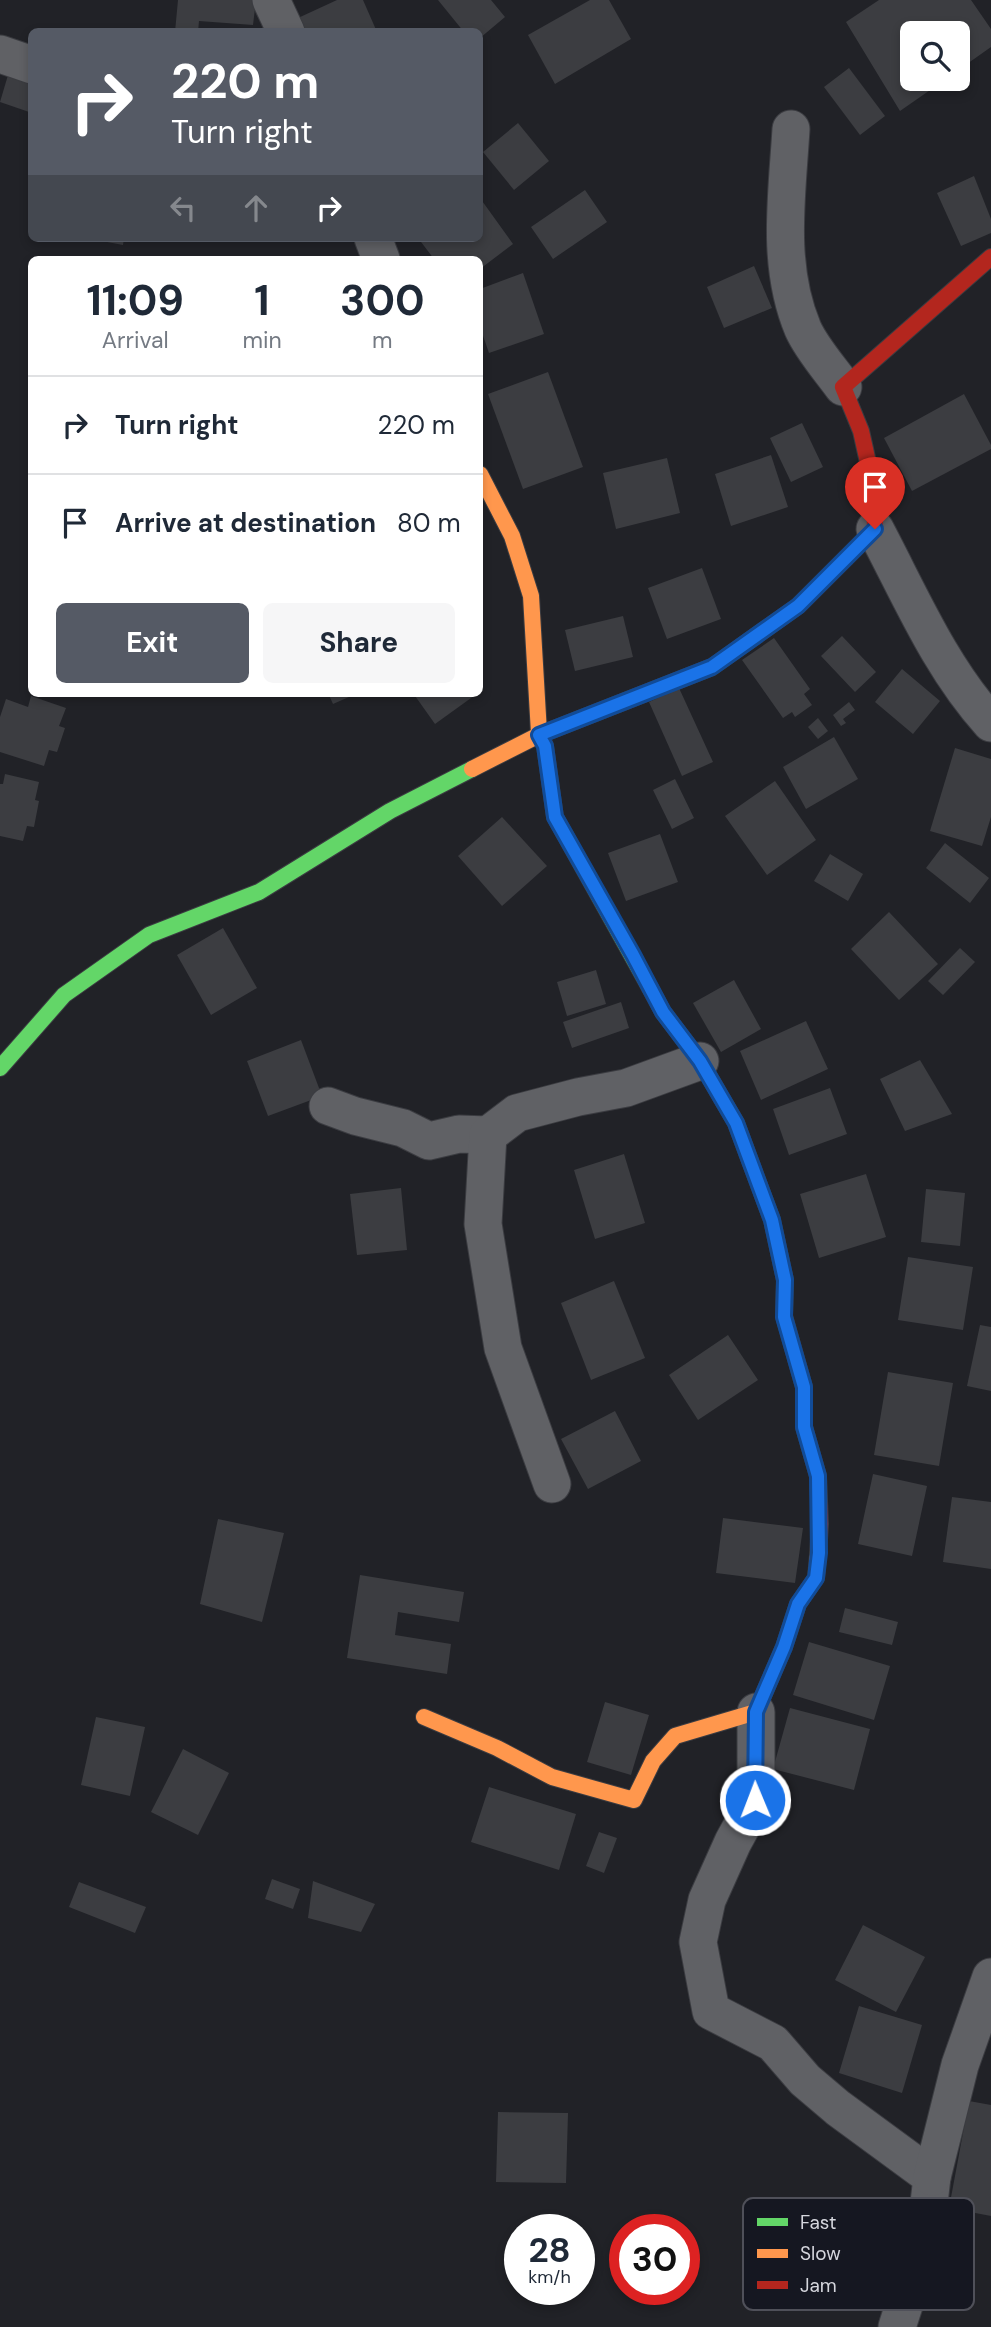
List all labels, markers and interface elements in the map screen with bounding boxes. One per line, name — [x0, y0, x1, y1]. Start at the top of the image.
map controls — [900, 21, 970, 91]
button: search — [900, 21, 970, 91]
text: 220 m — [171, 49, 319, 113]
icon: right — [56, 56, 147, 147]
text: Turn right — [171, 111, 313, 153]
icon: left — [164, 189, 202, 227]
icon: ahead — [237, 189, 275, 227]
icon: right — [310, 189, 348, 227]
text: 11:09 — [86, 273, 184, 328]
text: 1 — [254, 273, 270, 328]
text: 300 — [340, 273, 425, 328]
text: Arrival — [102, 325, 169, 355]
text: min — [242, 325, 282, 355]
text: m — [372, 325, 393, 355]
icon: right — [56, 406, 94, 444]
text: Turn right — [115, 408, 239, 442]
text: 220 m — [377, 408, 455, 442]
pin — [845, 457, 905, 529]
icon: arrive — [856, 468, 894, 506]
icon: arrive — [56, 504, 94, 542]
text: Arrive at destination — [115, 506, 376, 540]
text: 80 m — [397, 506, 461, 540]
button: Exit — [56, 603, 249, 683]
button: Share — [263, 603, 455, 683]
position arrow — [718, 1763, 792, 1837]
legend — [743, 2198, 974, 2310]
text: Fast — [800, 2210, 836, 2235]
speed limit sign: 30 — [609, 2214, 700, 2305]
text: 28 — [528, 2227, 571, 2273]
text: Slow — [800, 2241, 841, 2266]
text: km/h — [528, 2265, 571, 2289]
text: Jam — [800, 2273, 837, 2298]

